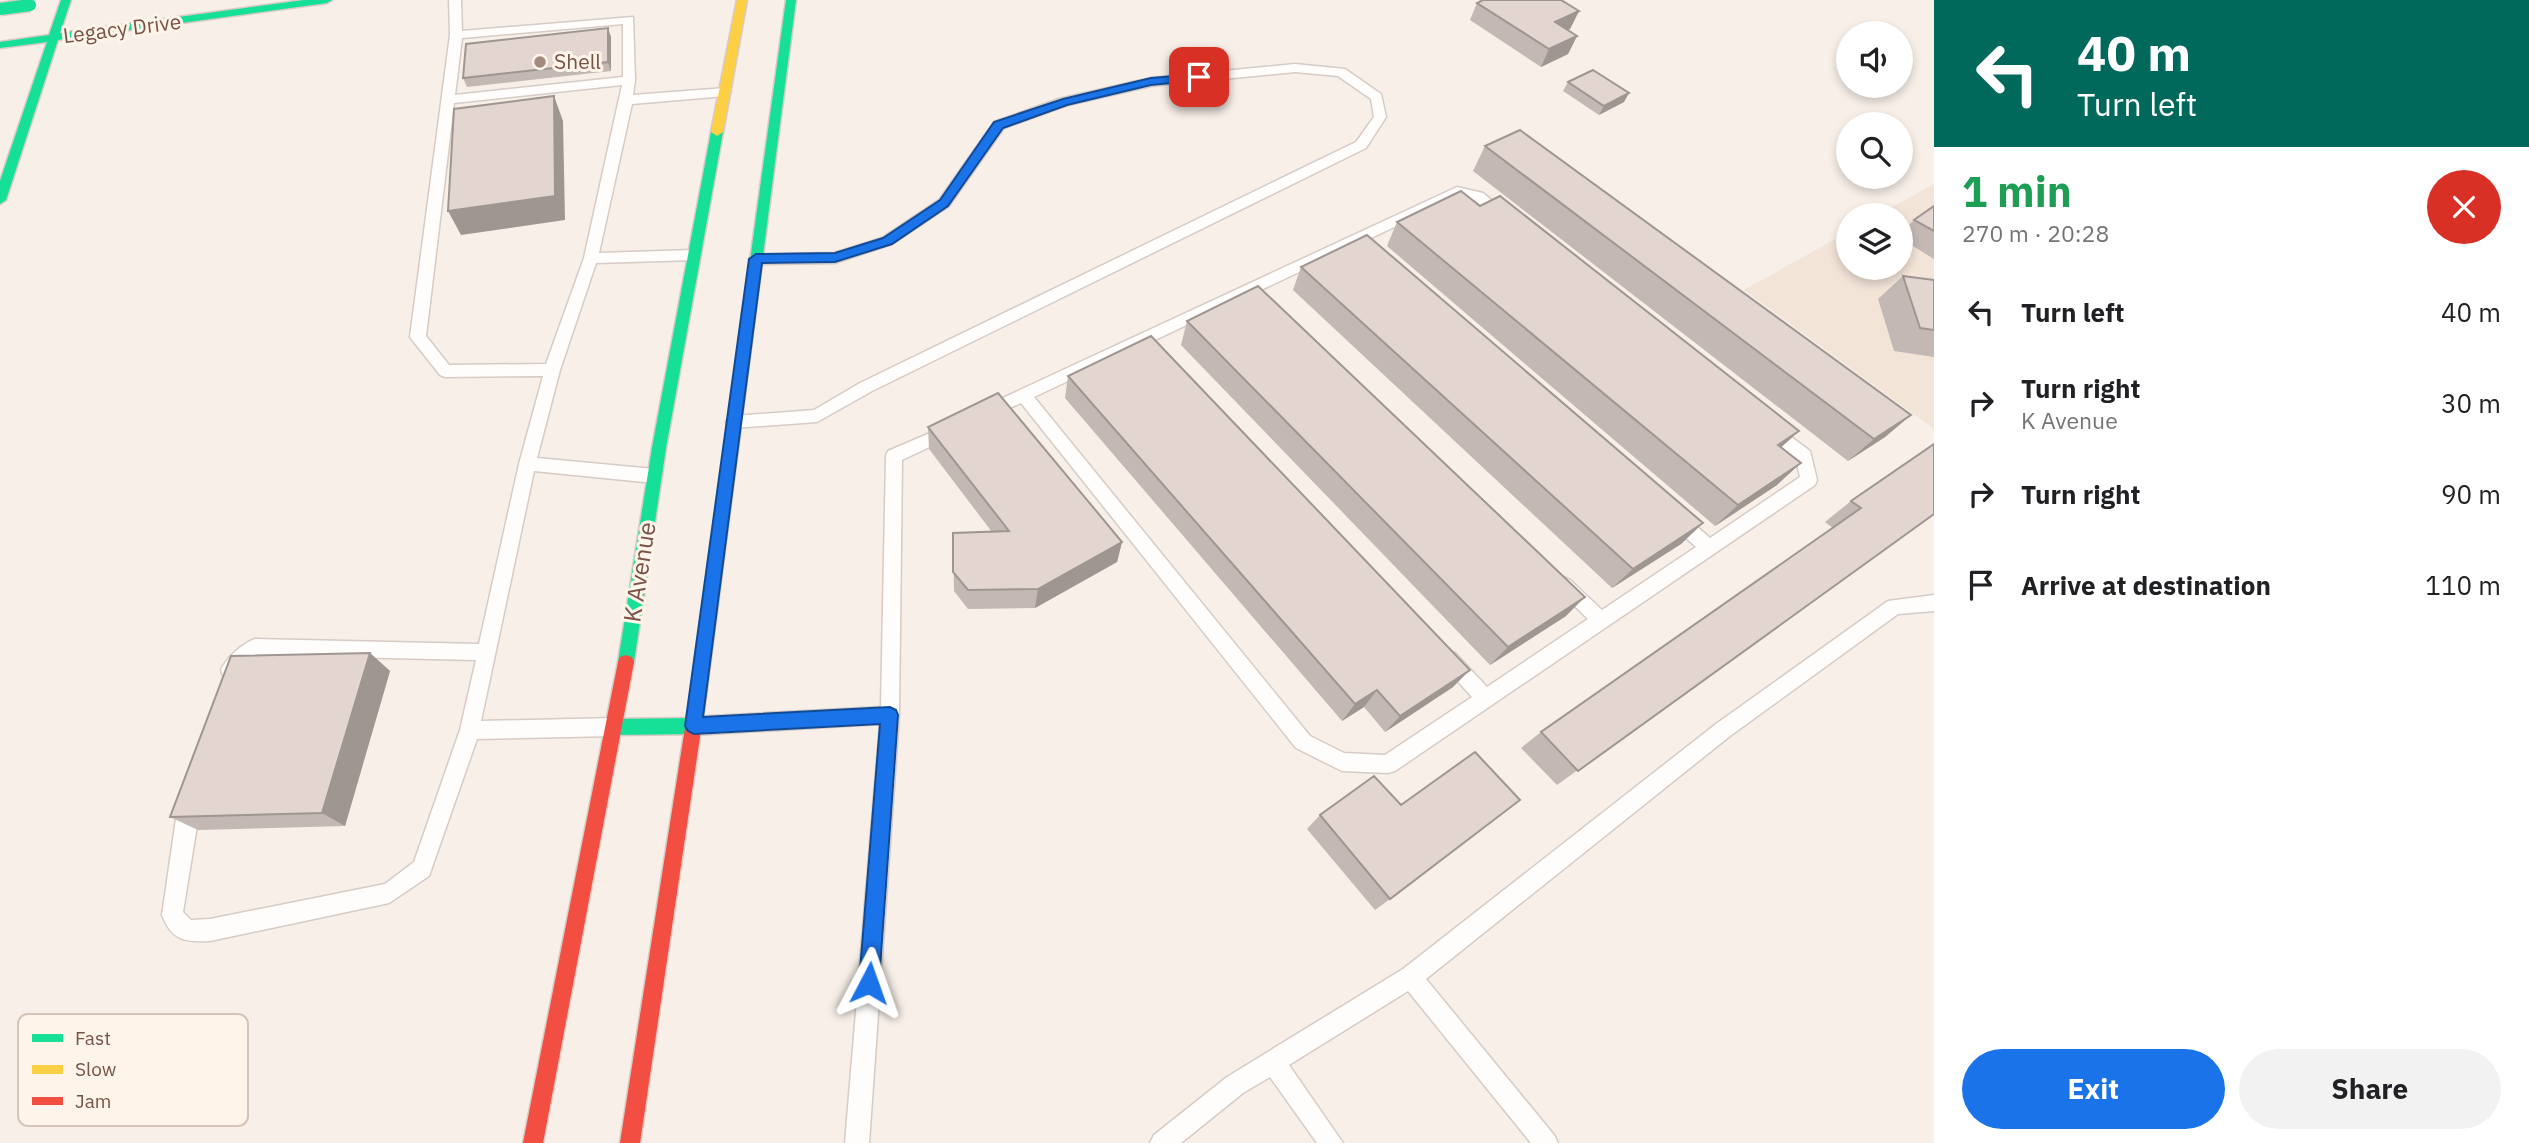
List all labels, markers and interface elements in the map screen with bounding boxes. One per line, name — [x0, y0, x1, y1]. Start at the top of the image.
street label: Legacy Drive — [61, 7, 183, 49]
map controls — [1836, 21, 1913, 280]
button: sound — [1836, 21, 1913, 98]
text: 40 m — [2077, 21, 2191, 84]
icon: left — [1962, 28, 2053, 119]
place label: Shell — [554, 47, 601, 75]
pin — [1169, 47, 1229, 107]
marker: Shell — [532, 54, 548, 70]
icon: arrive — [1180, 58, 1218, 96]
text: Turn left — [2077, 83, 2197, 125]
button: search — [1836, 112, 1913, 189]
text: 1 min — [1962, 164, 2072, 219]
button: close — [2427, 170, 2501, 244]
button: layers — [1836, 203, 1913, 280]
text: 270 m · 20:28 — [1962, 218, 2109, 248]
icon: left — [1962, 293, 2000, 331]
text: Turn left — [2021, 295, 2124, 329]
text: 40 m — [2441, 295, 2501, 329]
text: Turn right — [2021, 371, 2140, 405]
icon: right — [1962, 384, 2000, 422]
text: 30 m — [2441, 386, 2501, 420]
text: K Avenue — [2021, 405, 2118, 435]
icon: right — [1962, 475, 2000, 513]
text: Turn right — [2021, 477, 2140, 511]
text: 90 m — [2441, 477, 2501, 511]
street label: K Avenue — [615, 519, 663, 624]
icon: arrive — [1962, 566, 2000, 604]
text: Arrive at destination — [2021, 568, 2271, 602]
text: 110 m — [2425, 568, 2501, 602]
position arrow — [832, 946, 906, 1020]
legend — [18, 1014, 248, 1126]
text: Fast — [75, 1026, 111, 1050]
button: Exit — [1962, 1049, 2225, 1129]
button: Share — [2239, 1049, 2501, 1129]
text: Slow — [75, 1057, 116, 1081]
text: Jam — [75, 1089, 111, 1113]

